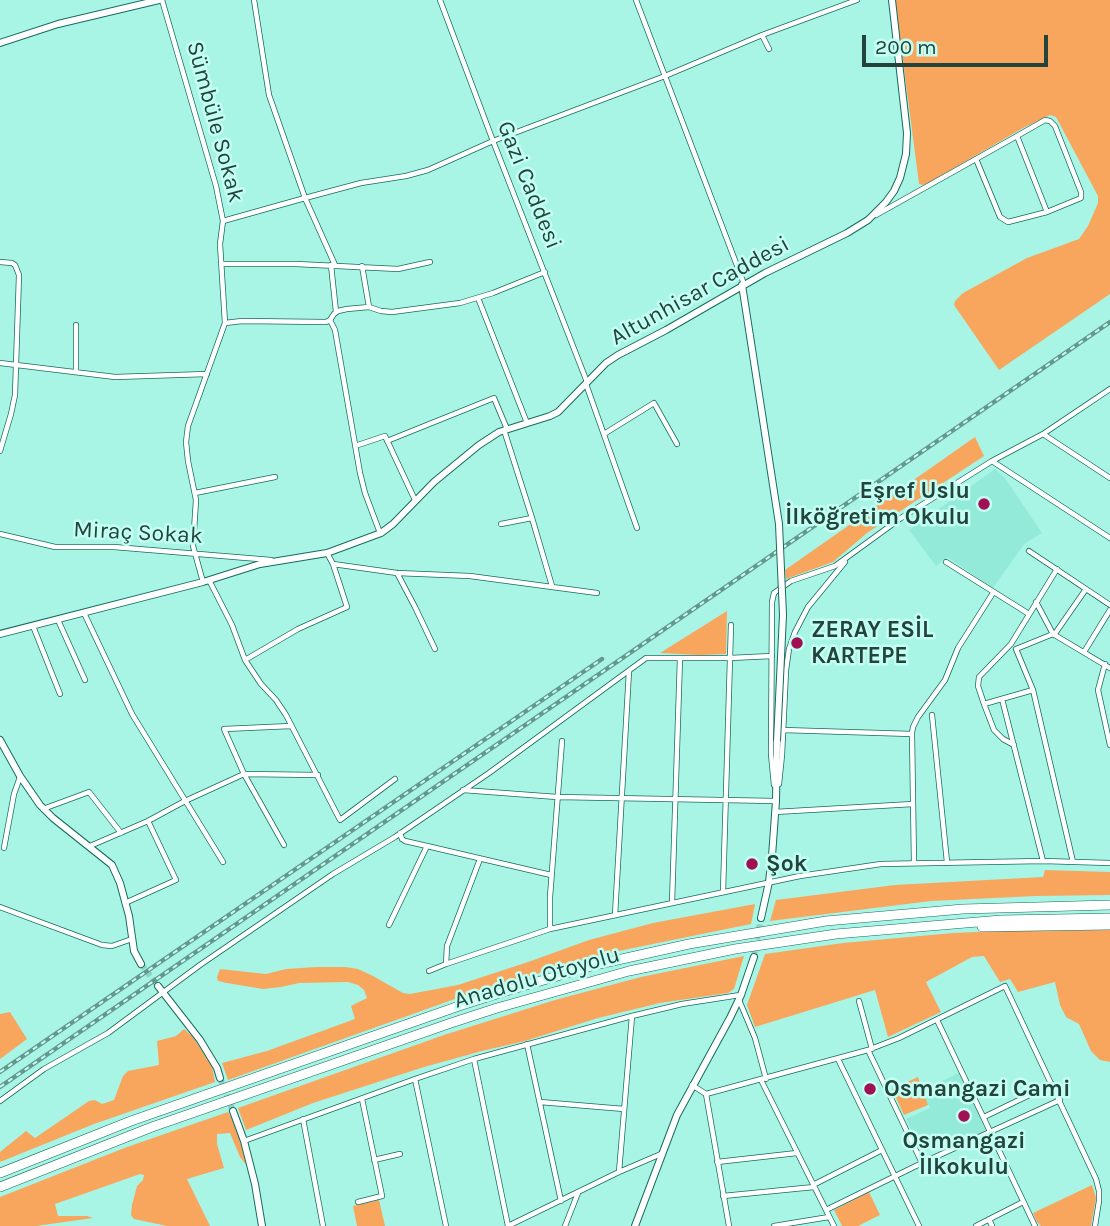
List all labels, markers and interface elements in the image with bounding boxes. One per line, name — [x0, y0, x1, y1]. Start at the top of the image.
scale bar — [865, 21, 1050, 65]
text: 200 m — [875, 35, 937, 59]
street label: Sümbüle Sokak — [180, 38, 250, 206]
street label: Gazi Caddesi — [491, 117, 567, 253]
street label: Altunhisar Caddesi — [606, 230, 794, 352]
place label: Eşref Uslu İlköğretim Okulu — [785, 477, 970, 531]
marker: Eşref Uslu İlköğretim Okulu — [976, 496, 992, 512]
street label: Miraç Sokak — [73, 516, 203, 550]
place label: ZERAY ESİL KARTEPE — [811, 616, 933, 670]
marker: ZERAY ESİL KARTEPE — [789, 635, 805, 651]
place label: Şok — [766, 850, 807, 878]
marker: Şok — [744, 856, 760, 872]
street label: Anadolu Otoyolu — [451, 941, 623, 1015]
place label: Osmangazi Cami — [884, 1075, 1070, 1103]
marker: Osmangazi Cami — [862, 1081, 878, 1097]
marker: Osmangazi İlkokulu — [956, 1108, 972, 1124]
place label: Osmangazi İlkokulu — [902, 1127, 1026, 1181]

